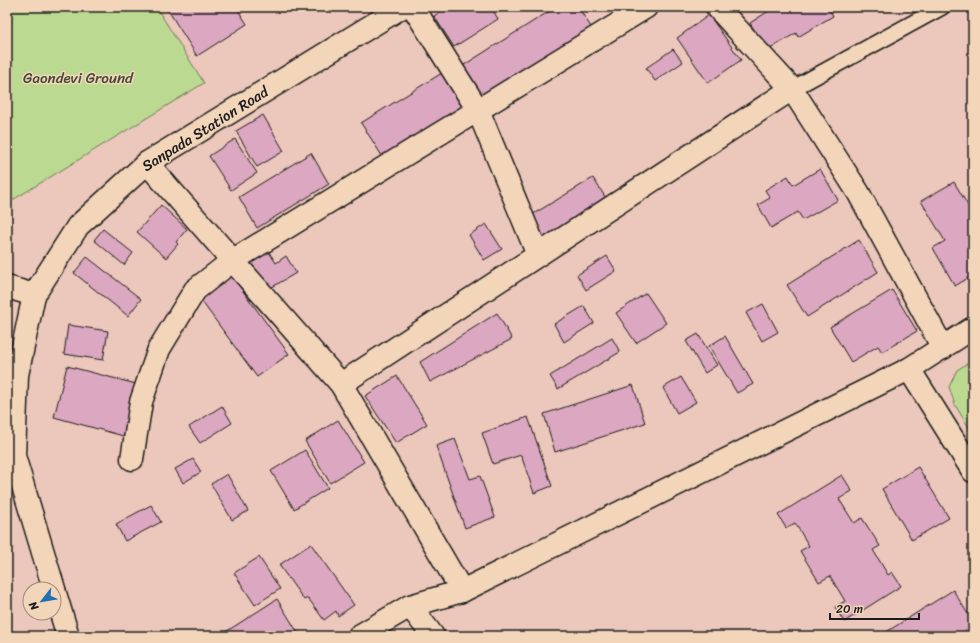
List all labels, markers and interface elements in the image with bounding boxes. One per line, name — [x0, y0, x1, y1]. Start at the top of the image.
park label: Gaondevi Ground — [23, 65, 134, 91]
street label: Sanpada Station Road — [136, 79, 275, 179]
north arrow — [22, 581, 62, 621]
scale bar — [830, 595, 919, 621]
text: N — [24, 597, 44, 615]
text: 20 m — [836, 598, 863, 620]

